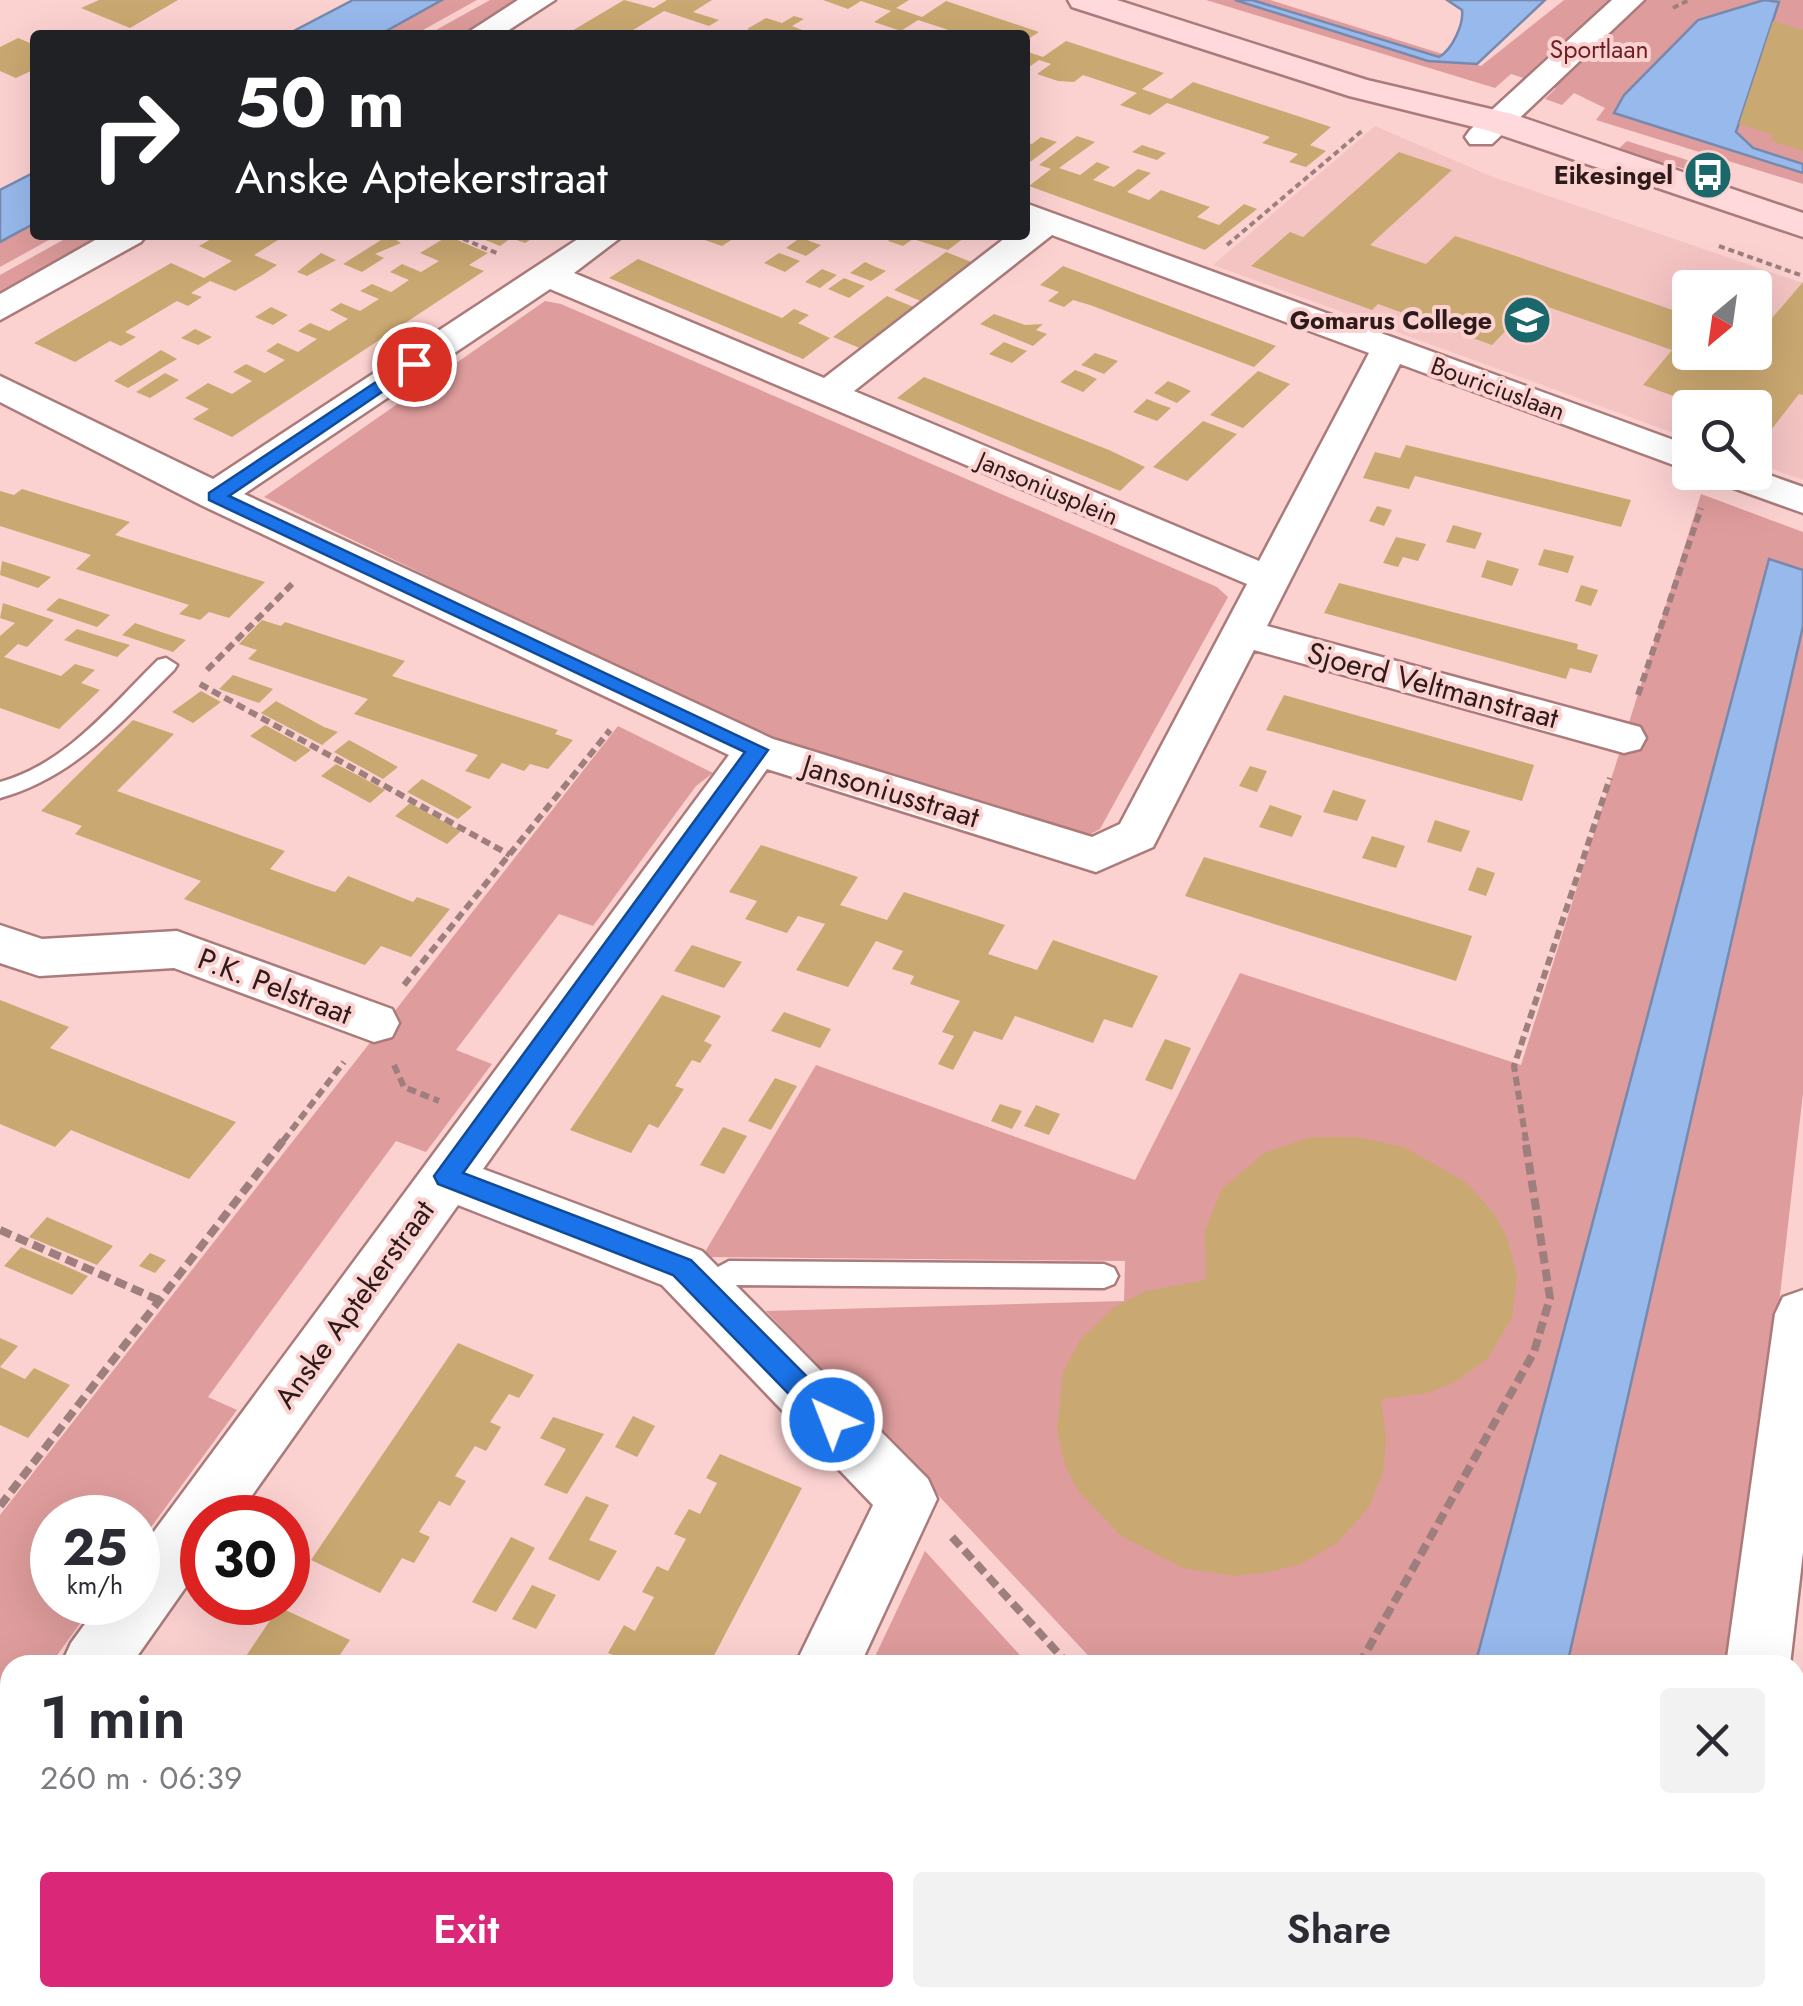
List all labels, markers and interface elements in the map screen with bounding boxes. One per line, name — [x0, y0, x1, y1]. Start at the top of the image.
park label: Sportlaan — [1549, 31, 1649, 67]
text: 50 m — [235, 52, 405, 153]
icon: right — [70, 70, 200, 200]
text: Anske Aptekerstraat — [235, 145, 608, 210]
bus stop icon: Eikesingel — [1682, 149, 1734, 201]
place label: Eikesingel — [1554, 157, 1673, 193]
north arrow — [1672, 270, 1772, 370]
map controls — [1672, 270, 1772, 490]
school or university icon: Gomarus College — [1501, 294, 1553, 346]
place label: Gomarus College — [1290, 302, 1492, 338]
pin — [372, 322, 457, 407]
icon: arrive — [387, 337, 442, 392]
street label: Bouriciuslaan — [1426, 347, 1570, 429]
button: search — [1672, 390, 1772, 490]
street label: Jansoniusplein — [969, 441, 1124, 534]
street label: Sjoerd Veltmanstraat — [1303, 631, 1564, 739]
street label: Jansoniusstraat — [793, 743, 985, 839]
street label: P.K. Pelstraat — [192, 937, 359, 1035]
street label: Anske Aptekerstraat — [264, 1190, 445, 1417]
position arrow — [780, 1368, 884, 1472]
speed limit sign: 30 — [180, 1495, 310, 1625]
text: 25 — [62, 1511, 128, 1584]
text: km/h — [67, 1567, 123, 1603]
text: 1 min — [40, 1674, 186, 1761]
button: close — [1660, 1688, 1765, 1793]
text: 260 m · 06:39 — [40, 1755, 242, 1801]
button: Exit — [40, 1872, 893, 1987]
button: Share — [913, 1872, 1765, 1987]

